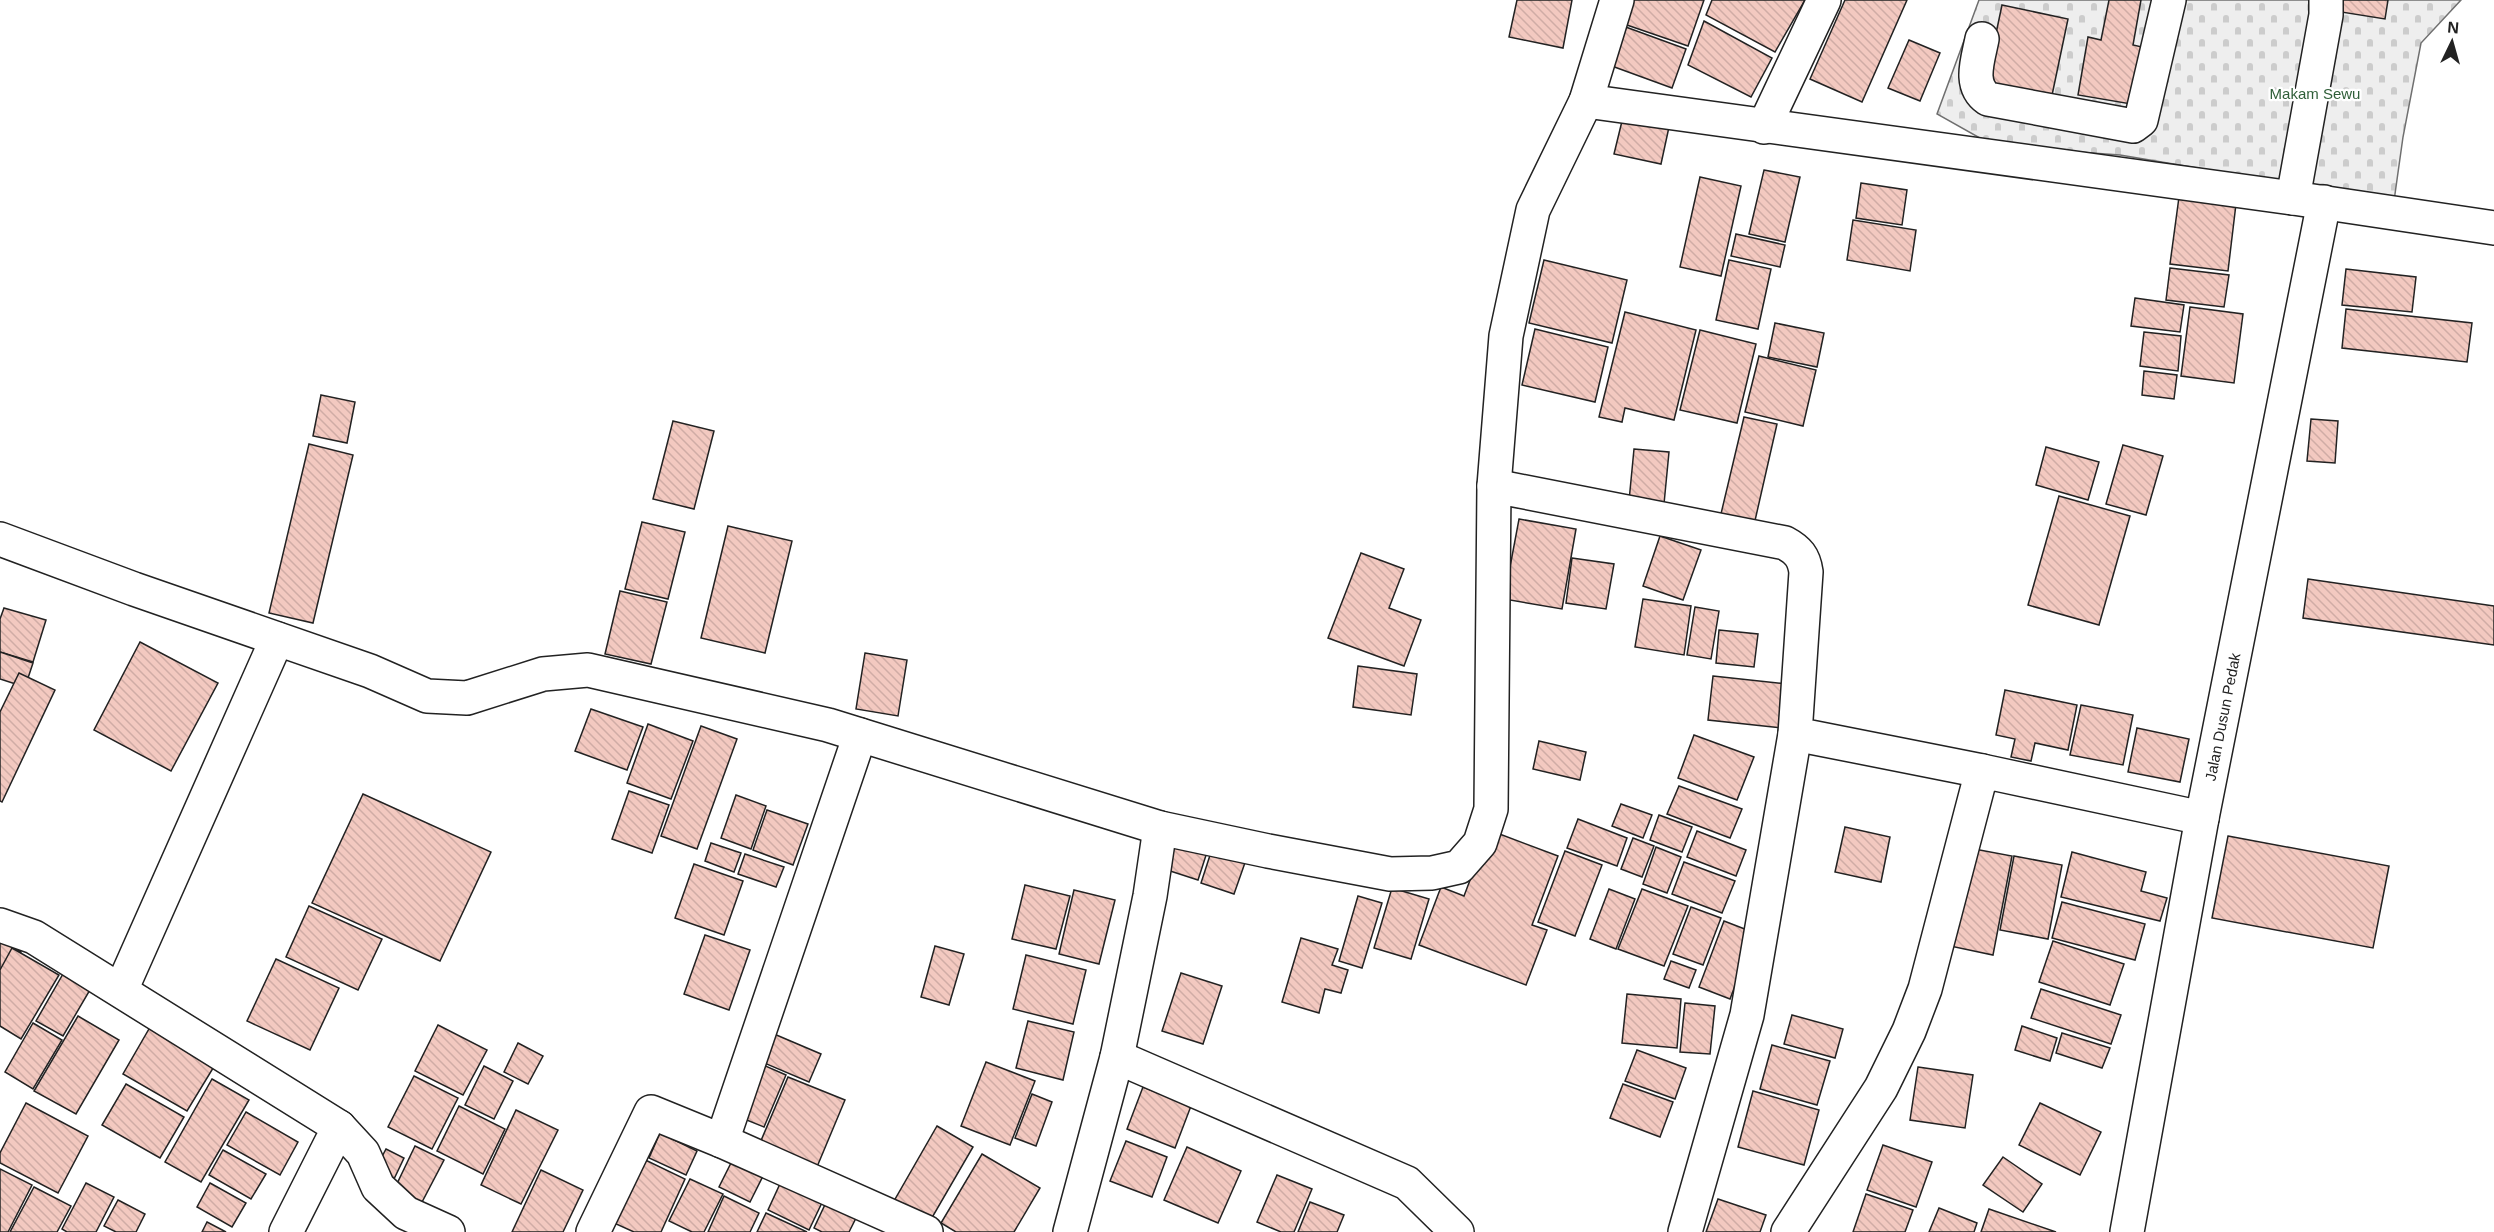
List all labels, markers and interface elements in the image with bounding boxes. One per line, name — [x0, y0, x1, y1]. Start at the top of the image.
north arrow — [2422, 12, 2482, 72]
text: N — [2447, 19, 2460, 37]
park label: Makam Sewu — [2270, 85, 2360, 102]
street label: Jalan Dusun Pedak — [2201, 651, 2243, 782]

